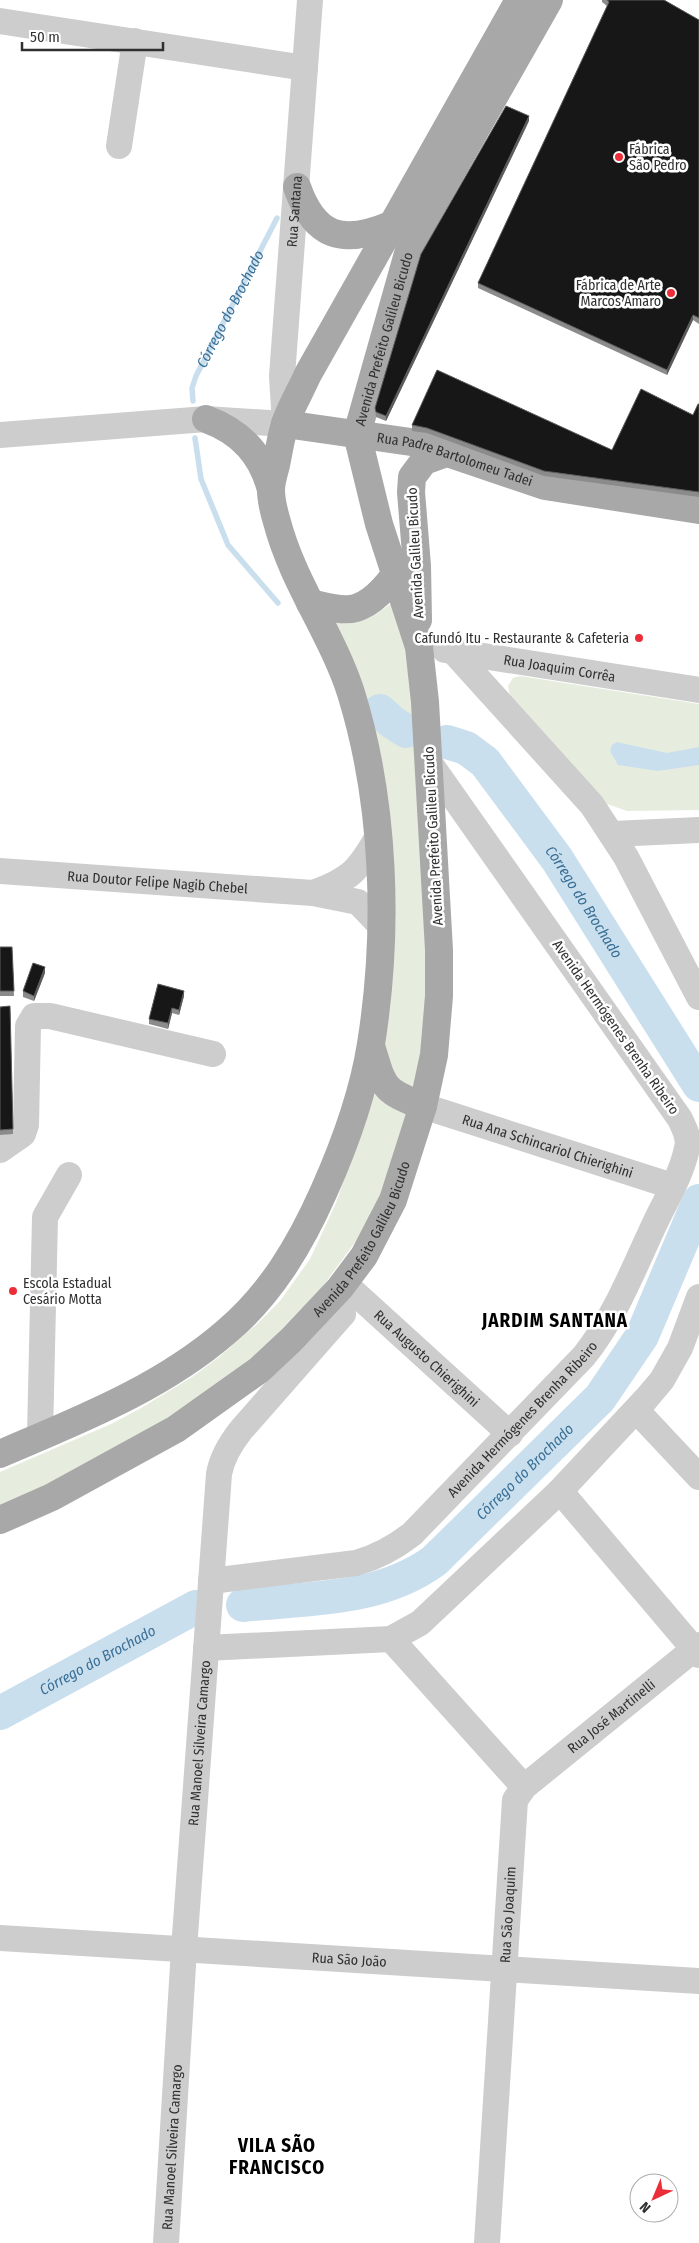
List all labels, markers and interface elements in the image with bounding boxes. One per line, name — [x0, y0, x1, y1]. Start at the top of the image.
scale bar — [22, 20, 164, 52]
text: 50 m — [30, 28, 60, 46]
place label: Fábrica São Pedro — [629, 141, 687, 174]
marker: Fábrica São Pedro — [613, 151, 625, 163]
street label: Rua Santana — [284, 175, 306, 248]
water label: Córrego do Brochado — [193, 247, 268, 371]
street label: Avenida Prefeito Galileu Bicudo — [352, 250, 417, 428]
place label: Fábrica de Arte Marcos Amaro — [576, 277, 661, 310]
marker: Fábrica de Arte Marcos Amaro — [665, 287, 677, 299]
street label: Rua Padre Bartolomeu Tadei — [376, 429, 535, 490]
street label: Avenida Galileu Bicudo — [404, 487, 427, 619]
place label: Cafundó Itu - Restaurante & Cafeteria — [414, 630, 629, 647]
marker: Cafundó Itu - Restaurante & Cafeteria — [633, 632, 645, 644]
street label: Rua Joaquim Corrêa — [502, 651, 617, 686]
street label: Avenida Prefeito Galileu Bicudo — [420, 746, 447, 926]
water label: Córrego do Brochado — [541, 842, 626, 962]
street label: Rua Doutor Felipe Nagib Chebel — [67, 868, 249, 897]
street label: Avenida Hermógenes Brenha Ribeiro — [549, 937, 683, 1118]
street label: Rua Ana Schincariol Chierighini — [460, 1111, 635, 1182]
street label: Avenida Prefeito Galileu Bicudo — [309, 1159, 414, 1321]
place label: Escola Estadual Cesário Motta — [23, 1275, 112, 1308]
marker: Escola Estadual Cesário Motta — [7, 1285, 19, 1297]
street label: Rua Augusto Chierighini — [370, 1307, 483, 1411]
district label: JARDIM SANTANA — [481, 1309, 628, 1332]
street label: Avenida Hermógenes Brenha Ribeiro — [444, 1338, 601, 1501]
water label: Córrego do Brochado — [472, 1420, 577, 1524]
water label: Córrego do Brochado — [36, 1621, 159, 1699]
street label: Rua Manoel Silveira Camargo — [185, 1660, 214, 1827]
street label: Rua José Martinelli — [564, 1676, 659, 1757]
street label: Rua São Joaquim — [497, 1866, 520, 1964]
street label: Rua São João — [311, 1949, 387, 1971]
street label: Rua Manoel Silveira Camargo — [159, 2064, 186, 2231]
district label: VILA SÃO FRANCISCO — [229, 2133, 325, 2179]
north arrow — [629, 2173, 679, 2223]
text: N — [636, 2198, 654, 2216]

